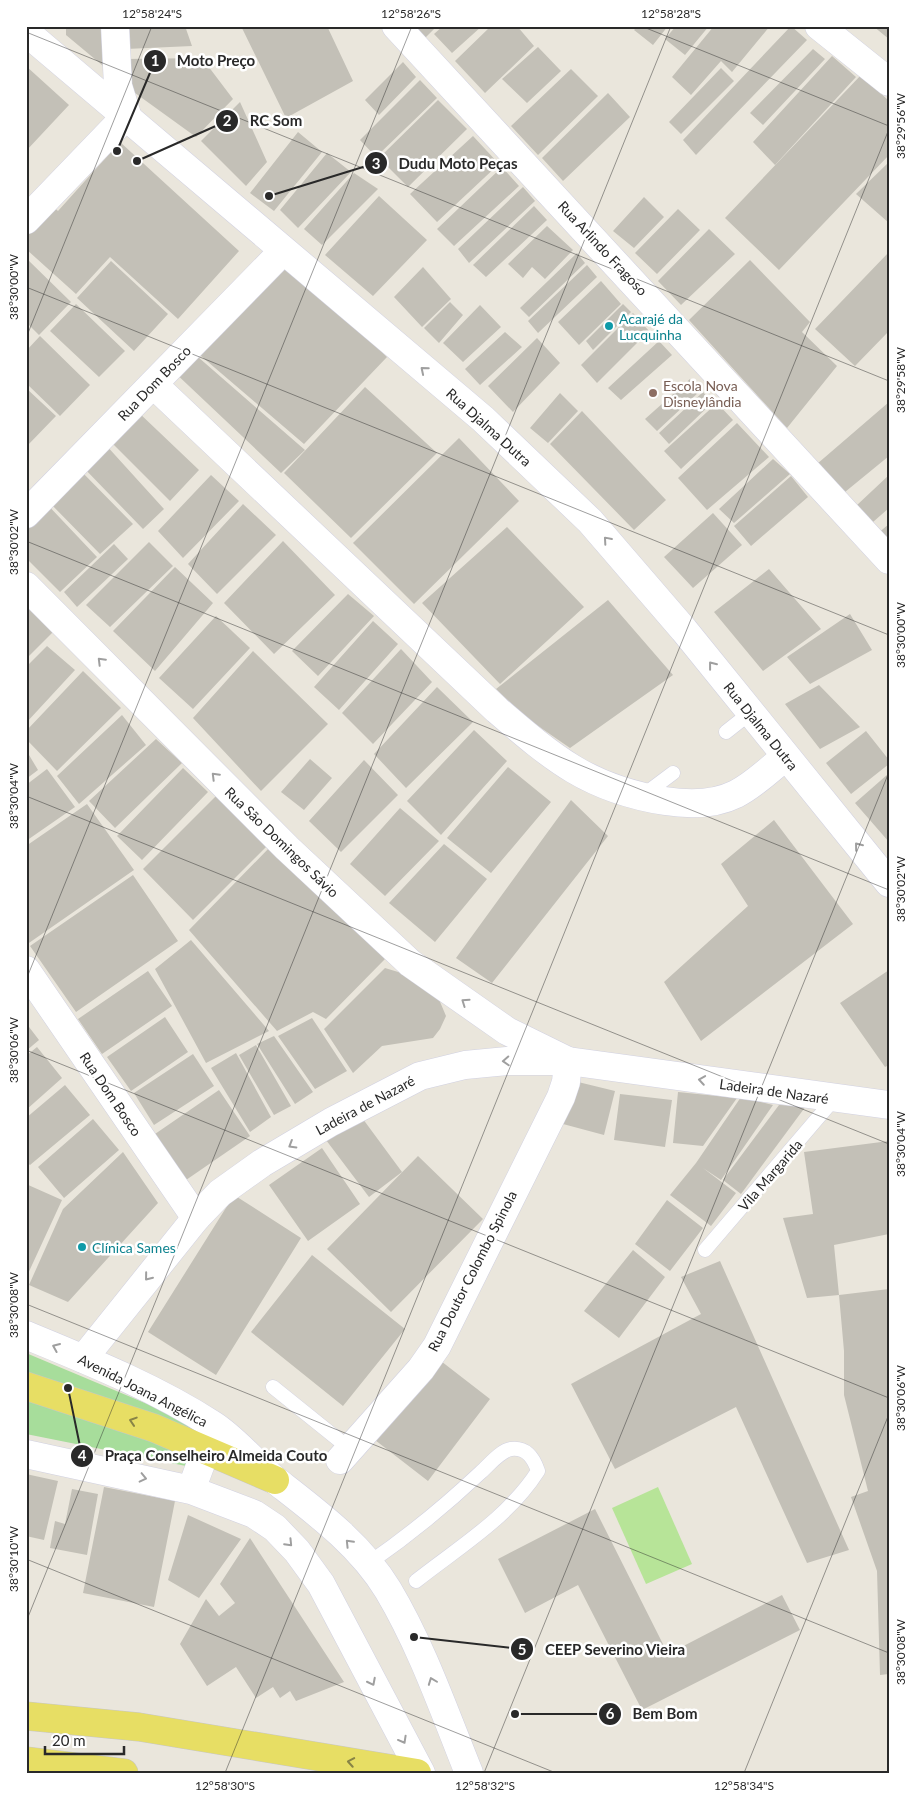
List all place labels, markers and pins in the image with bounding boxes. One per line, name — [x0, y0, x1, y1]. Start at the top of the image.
callout: Moto Preço — [142, 46, 266, 76]
callout: RC Som — [215, 106, 312, 136]
callout: Dudu Moto Peças — [363, 148, 527, 178]
place label: Acarajé da Lucquinha — [619, 310, 683, 343]
marker: Acarajé da Lucquinha — [603, 320, 615, 332]
place label: Escola Nova Disneylândia — [663, 377, 741, 410]
marker: Escola Nova Disneylândia — [647, 387, 659, 399]
place label: Clínica Sames — [92, 1239, 176, 1256]
marker: Clínica Sames — [76, 1241, 88, 1253]
callout: Praça Conselheiro Almeida Couto — [70, 1441, 338, 1471]
callout: CEEP Severino Vieira — [509, 1634, 695, 1664]
callout: Bem Bom — [597, 1699, 707, 1729]

